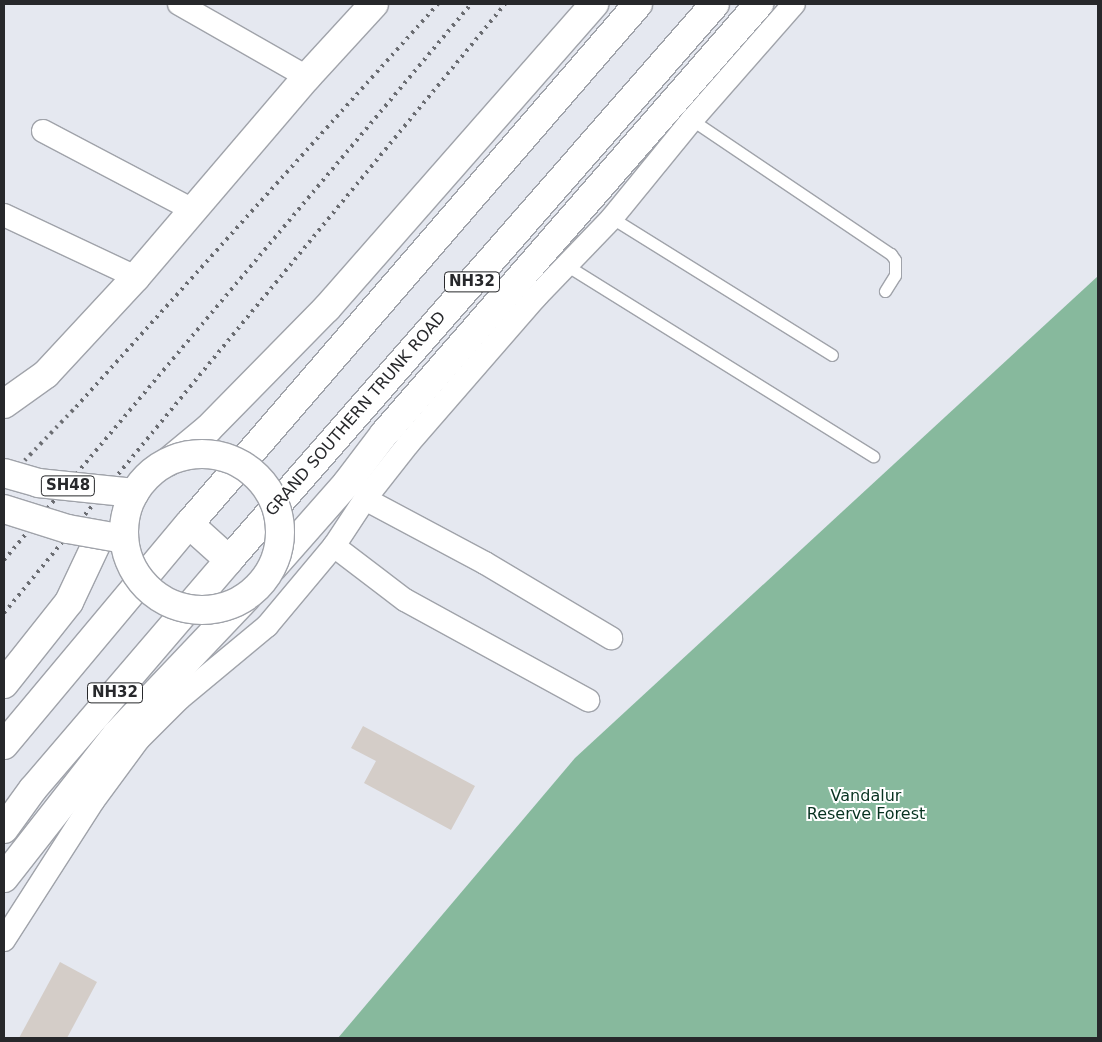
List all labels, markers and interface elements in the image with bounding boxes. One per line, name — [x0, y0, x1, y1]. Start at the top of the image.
road number: NH32 — [443, 270, 501, 294]
street label: GRAND SOUTHERN TRUNK ROAD — [262, 308, 450, 520]
road number: SH48 — [40, 474, 96, 498]
road number: NH32 — [86, 680, 144, 706]
park label: Vandalur Reserve Forest — [807, 786, 925, 824]

